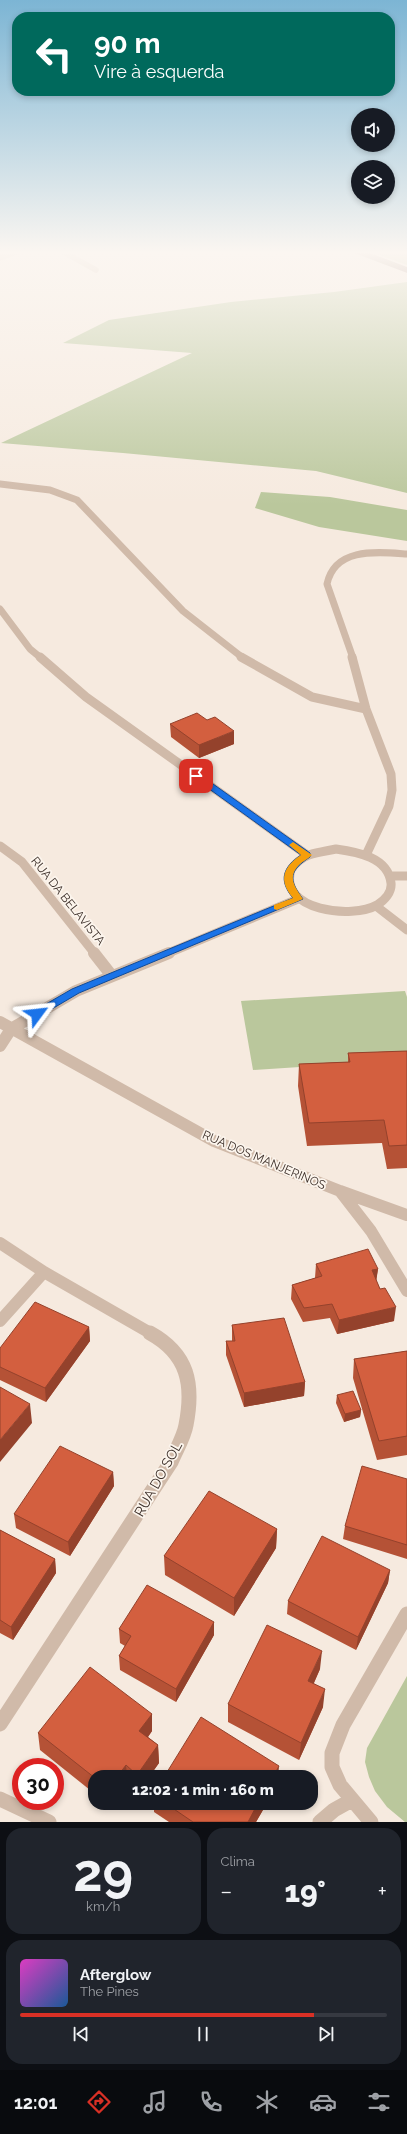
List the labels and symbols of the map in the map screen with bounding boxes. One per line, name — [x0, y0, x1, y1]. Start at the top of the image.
pin — [179, 759, 213, 793]
street label: RUA DA BELAVISTA — [28, 854, 108, 948]
position arrow — [16, 993, 58, 1035]
street label: RUA DOS MANJERINOS — [200, 1128, 328, 1192]
street label: RUA DO SOL — [131, 1439, 185, 1519]
speed limit sign: 30 — [12, 1758, 64, 1810]

